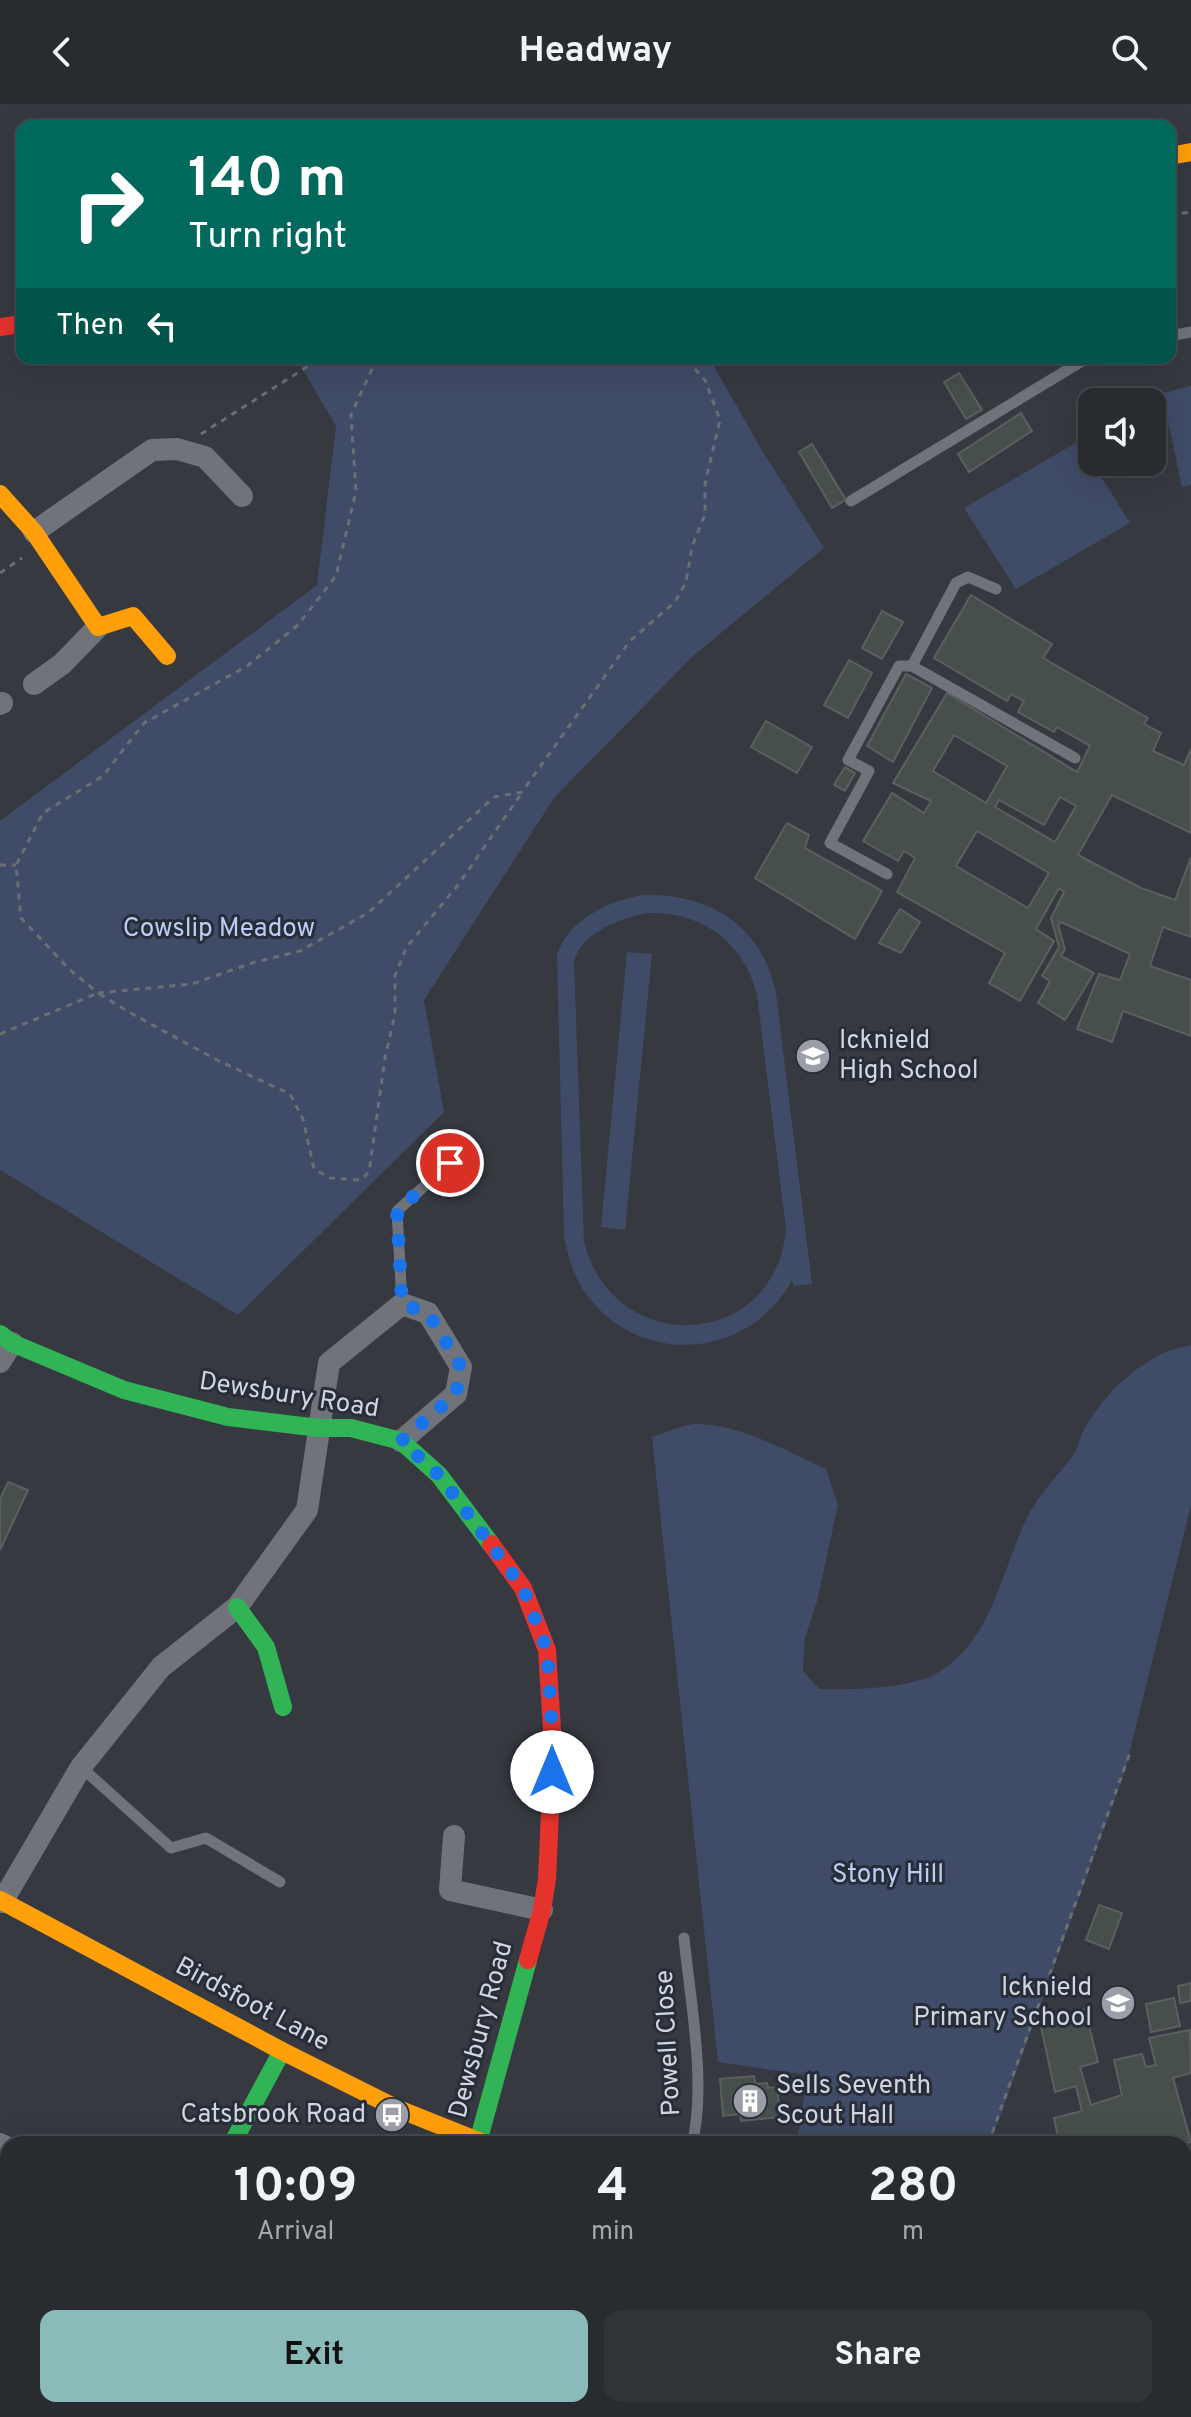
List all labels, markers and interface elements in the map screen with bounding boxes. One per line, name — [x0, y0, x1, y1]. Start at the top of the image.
text: Headway — [519, 29, 672, 75]
icon: back — [40, 30, 84, 74]
icon: search — [1107, 30, 1151, 74]
text: 140 m — [188, 146, 346, 216]
icon: right — [56, 152, 160, 256]
text: Turn right — [188, 215, 347, 261]
icon: left — [140, 304, 184, 348]
text: Then — [56, 308, 124, 345]
map controls — [1078, 388, 1166, 476]
button: sound — [1078, 388, 1166, 476]
park label: Cowslip Meadow — [123, 913, 315, 946]
place label: Icknield High School — [839, 1025, 979, 1088]
school or university icon: Icknield High School — [794, 1037, 832, 1075]
pin — [416, 1129, 484, 1197]
icon: arrive — [428, 1141, 472, 1185]
street label: Dewsbury Road — [197, 1365, 381, 1427]
position arrow — [510, 1730, 594, 1814]
park label: Stony Hill — [832, 1859, 944, 1892]
street label: Dewsbury Road — [443, 1938, 521, 2122]
street label: Birdsfoot Lane — [169, 1950, 335, 2060]
street label: Powell Close — [649, 1969, 689, 2117]
place label: Icknield Primary School — [913, 1972, 1092, 2035]
school or university icon: Icknield Primary School — [1099, 1984, 1137, 2022]
place label: Sells Seventh Scout Hall — [776, 2070, 931, 2133]
building icon: Sells Seventh Scout Hall — [731, 2082, 769, 2120]
bus stop icon: Catsbrook Road — [373, 2096, 411, 2134]
place label: Catsbrook Road — [181, 2099, 366, 2132]
text: 10:09 — [234, 2158, 357, 2218]
text: 4 — [597, 2158, 628, 2218]
text: 280 — [868, 2158, 958, 2218]
text: Arrival — [257, 2216, 334, 2249]
text: min — [591, 2216, 634, 2249]
text: m — [902, 2216, 924, 2249]
button: Exit — [40, 2310, 588, 2402]
button: Share — [604, 2310, 1152, 2402]

